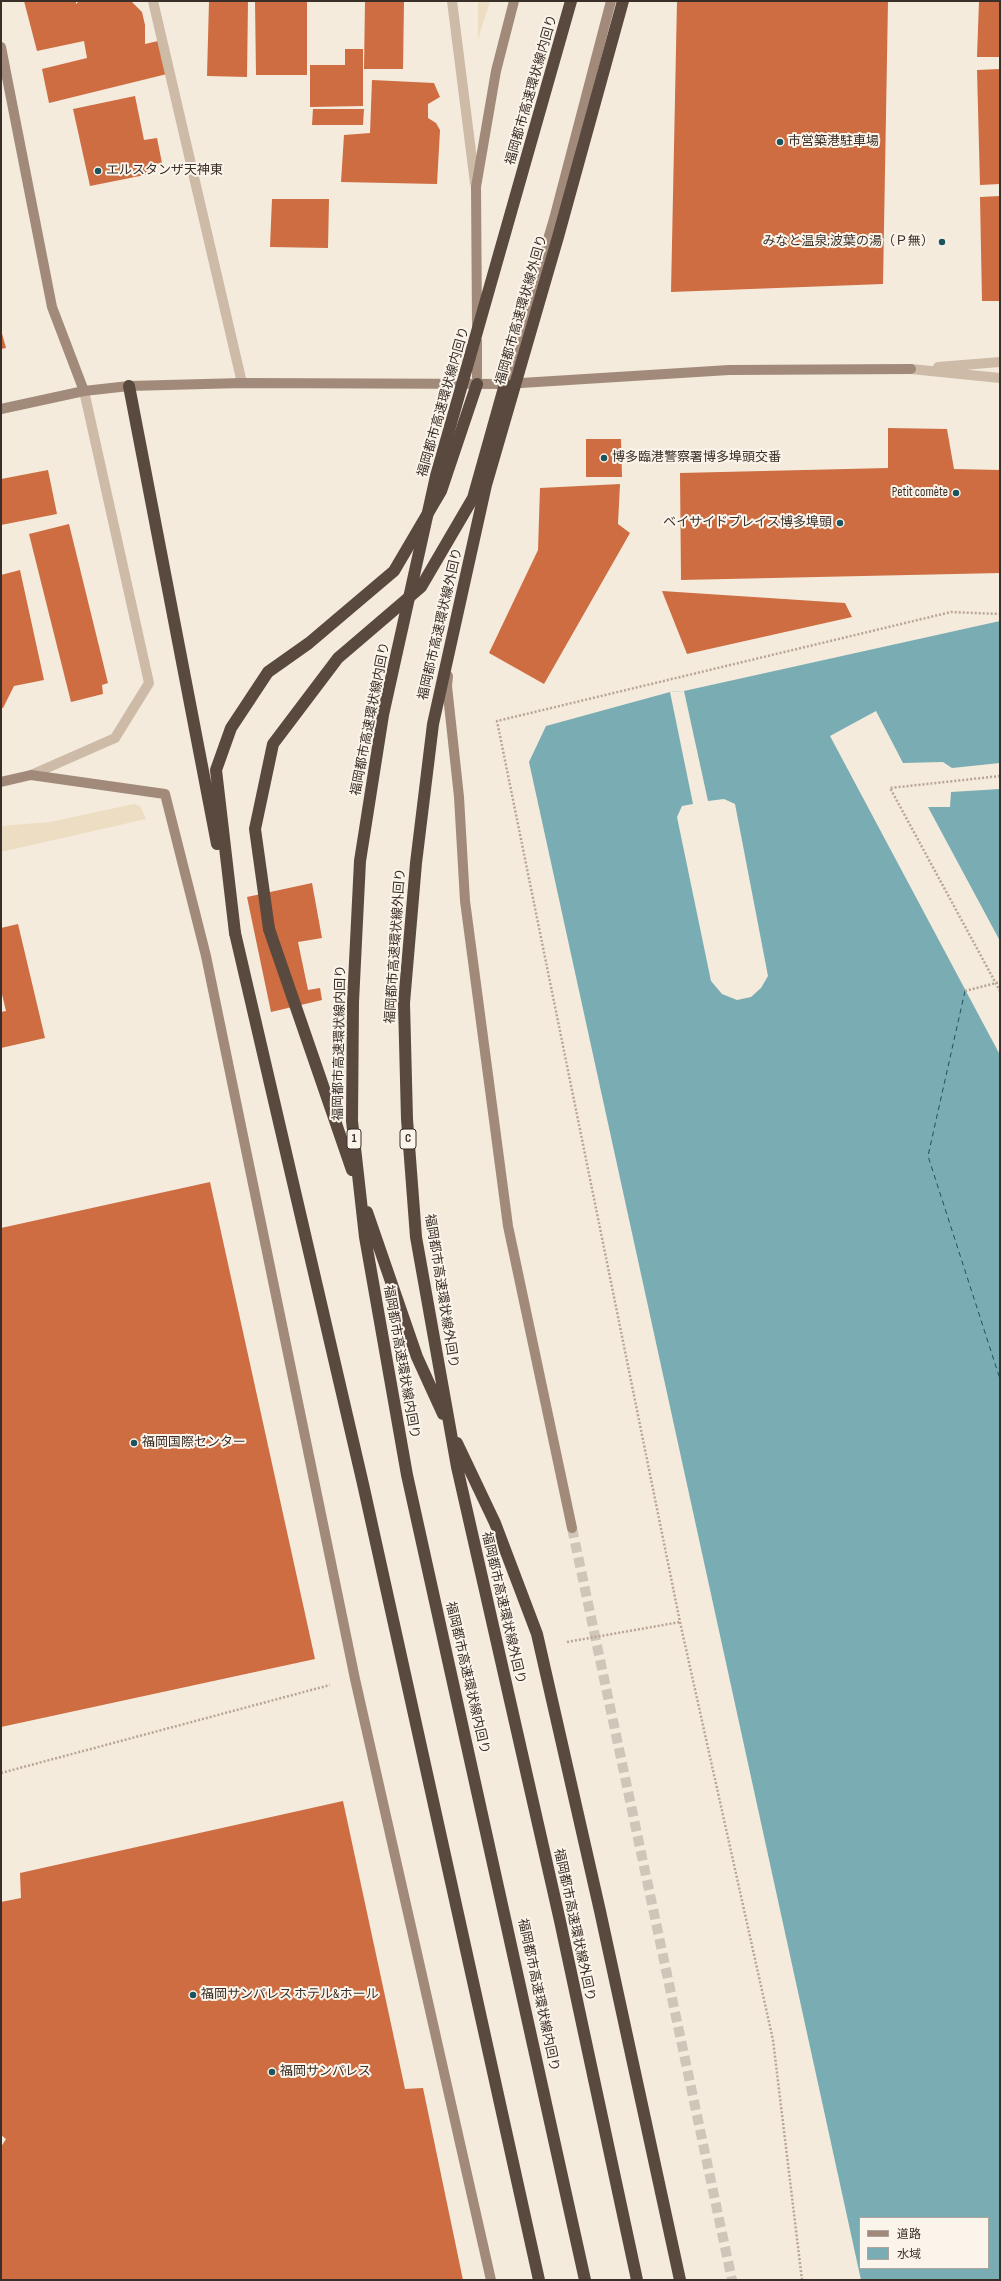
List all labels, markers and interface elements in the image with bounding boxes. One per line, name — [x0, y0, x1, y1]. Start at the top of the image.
street label: 福岡都市高速環状線内回り — [503, 13, 561, 167]
place label: 市営築港駐車場 — [788, 134, 879, 150]
marker: 市営築港駐車場 — [775, 137, 785, 147]
place label: エルスタンザ天神東 — [106, 163, 223, 179]
marker: エルスタンザ天神東 — [93, 166, 103, 176]
street label: 福岡都市高速環状線外回り — [493, 233, 551, 387]
place label: みなと温泉;波葉の湯（Ｐ無） — [762, 234, 934, 250]
marker: みなと温泉;波葉の湯（Ｐ無） — [937, 237, 947, 247]
street label: 福岡都市高速環状線内回り — [415, 325, 473, 479]
place label: 博多臨港警察署博多埠頭交番 — [612, 450, 781, 466]
marker: 博多臨港警察署博多埠頭交番 — [599, 453, 609, 463]
place label: Petit comète — [892, 485, 948, 501]
marker: Petit comète — [951, 488, 961, 498]
place label: ベイサイドプレイス博多埠頭 — [663, 515, 832, 531]
marker: ベイサイドプレイス博多埠頭 — [835, 518, 845, 528]
street label: 福岡都市高速環状線外回り — [416, 546, 466, 702]
street label: 福岡都市高速環状線内回り — [348, 641, 394, 797]
street label: 福岡都市高速環状線外回り — [383, 868, 409, 1024]
street label: 福岡都市高速環状線内回り — [331, 965, 349, 1121]
road number: 1 — [347, 1129, 361, 1149]
road number: C — [400, 1129, 416, 1149]
street label: 福岡都市高速環状線外回り — [421, 1213, 461, 1369]
street label: 福岡都市高速環状線内回り — [380, 1284, 422, 1440]
place label: 福岡国際センター — [142, 1435, 246, 1451]
marker: 福岡国際センター — [129, 1438, 139, 1448]
street label: 福岡都市高速環状線外回り — [478, 1530, 528, 1686]
street label: 福岡都市高速環状線内回り — [442, 1600, 492, 1756]
street label: 福岡都市高速環状線外回り — [550, 1847, 598, 2003]
street label: 福岡都市高速環状線内回り — [514, 1917, 562, 2073]
place label: 福岡サンパレス ホテル&ホール — [201, 1987, 379, 2003]
marker: 福岡サンパレス ホテル&ホール — [188, 1990, 198, 2000]
place label: 福岡サンパレス — [280, 2064, 371, 2080]
marker: 福岡サンパレス — [267, 2067, 277, 2077]
legend — [859, 2217, 989, 2269]
text: 道路 — [897, 2227, 921, 2242]
text: 水域 — [897, 2247, 921, 2262]

